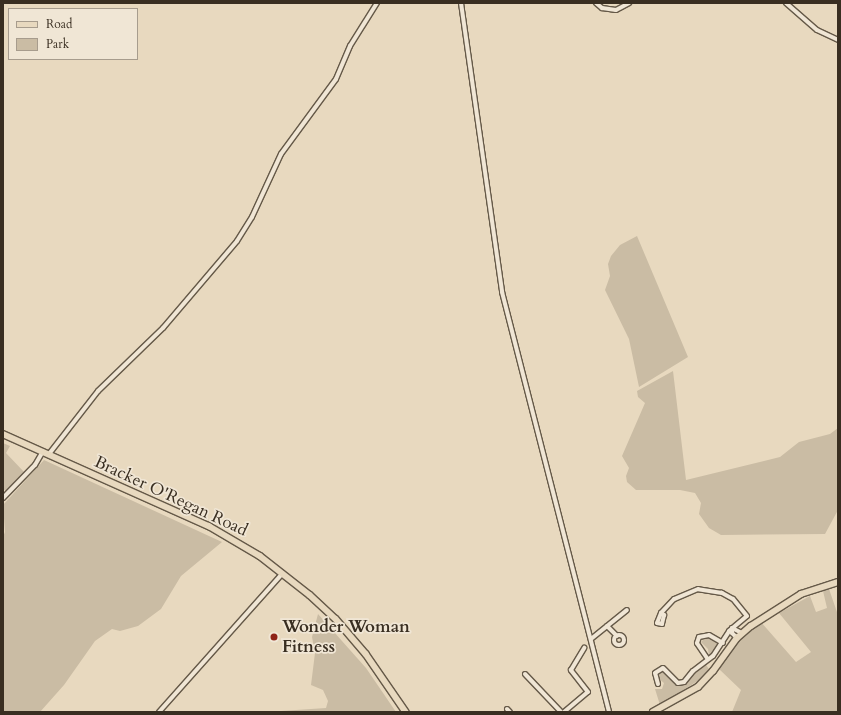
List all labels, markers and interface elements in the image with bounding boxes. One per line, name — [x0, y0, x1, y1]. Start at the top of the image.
legend — [8, 8, 138, 60]
text: Road — [46, 16, 72, 32]
text: Park — [46, 36, 69, 52]
street label: Bracker O'Regan Road — [91, 451, 251, 541]
place label: Wonder Woman Fitness — [282, 617, 410, 657]
marker: Wonder Woman Fitness — [269, 632, 279, 642]

